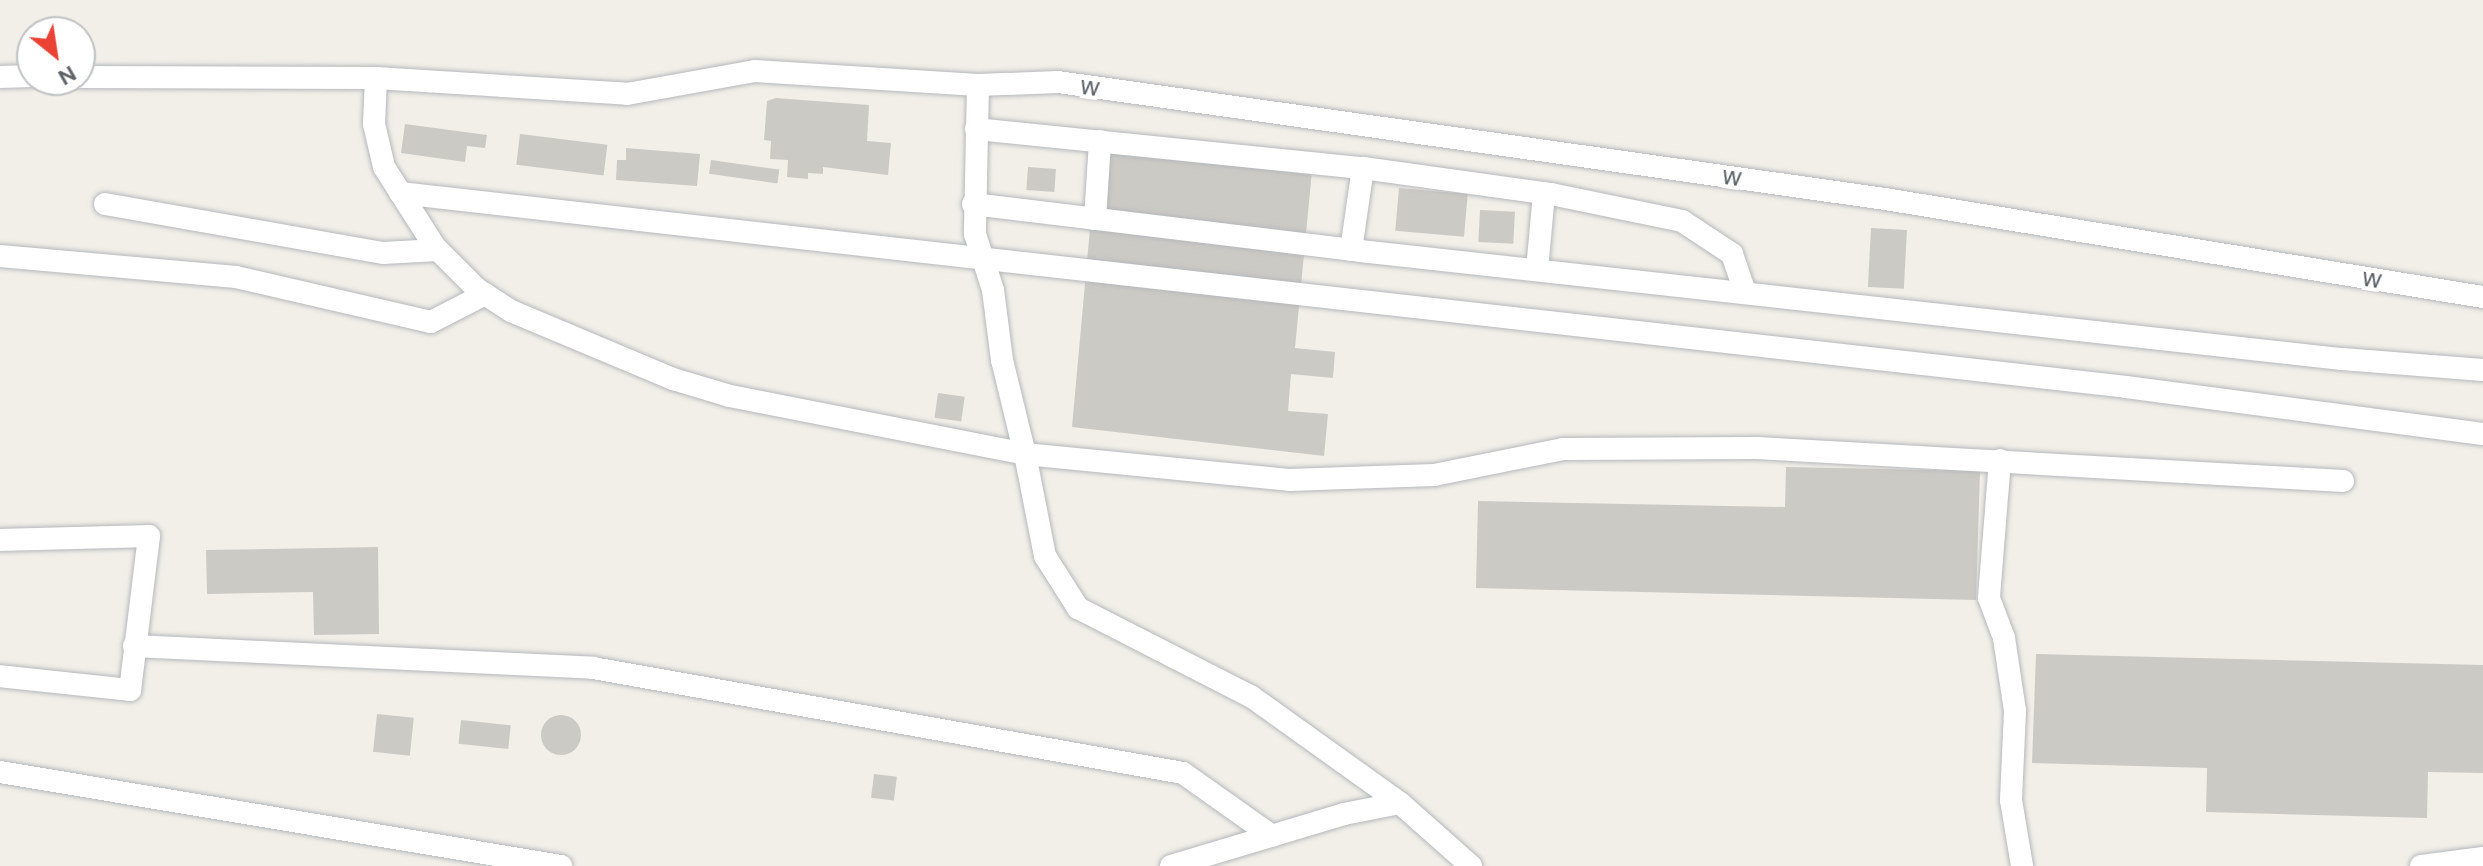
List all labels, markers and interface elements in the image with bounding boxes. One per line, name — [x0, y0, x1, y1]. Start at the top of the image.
north arrow — [16, 16, 96, 96]
text: N — [53, 59, 81, 92]
street label: w — [1078, 70, 1102, 104]
street label: w — [1720, 160, 1744, 194]
street label: w — [2360, 262, 2384, 296]

